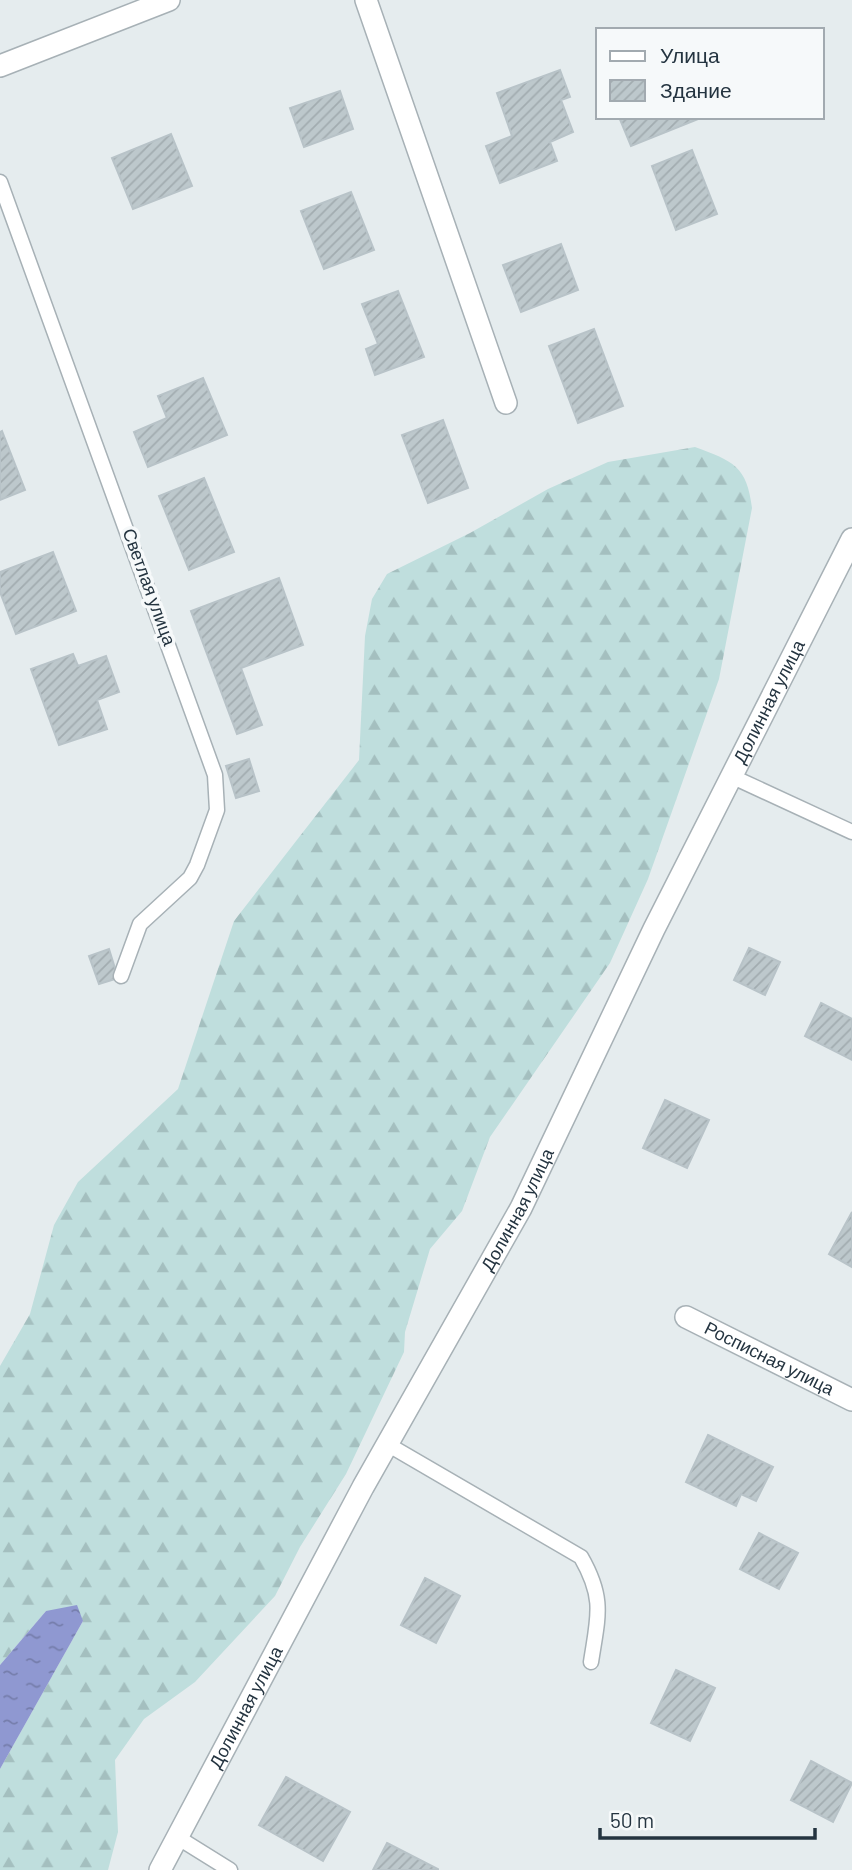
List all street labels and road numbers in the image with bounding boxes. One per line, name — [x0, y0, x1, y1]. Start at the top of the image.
street label: Светлая улица — [119, 525, 182, 649]
street label: Долинная улица — [728, 635, 809, 767]
street label: Долинная улица — [476, 1144, 558, 1275]
street label: Росписная улица — [701, 1316, 839, 1400]
street label: Долинная улица — [204, 1641, 287, 1772]

